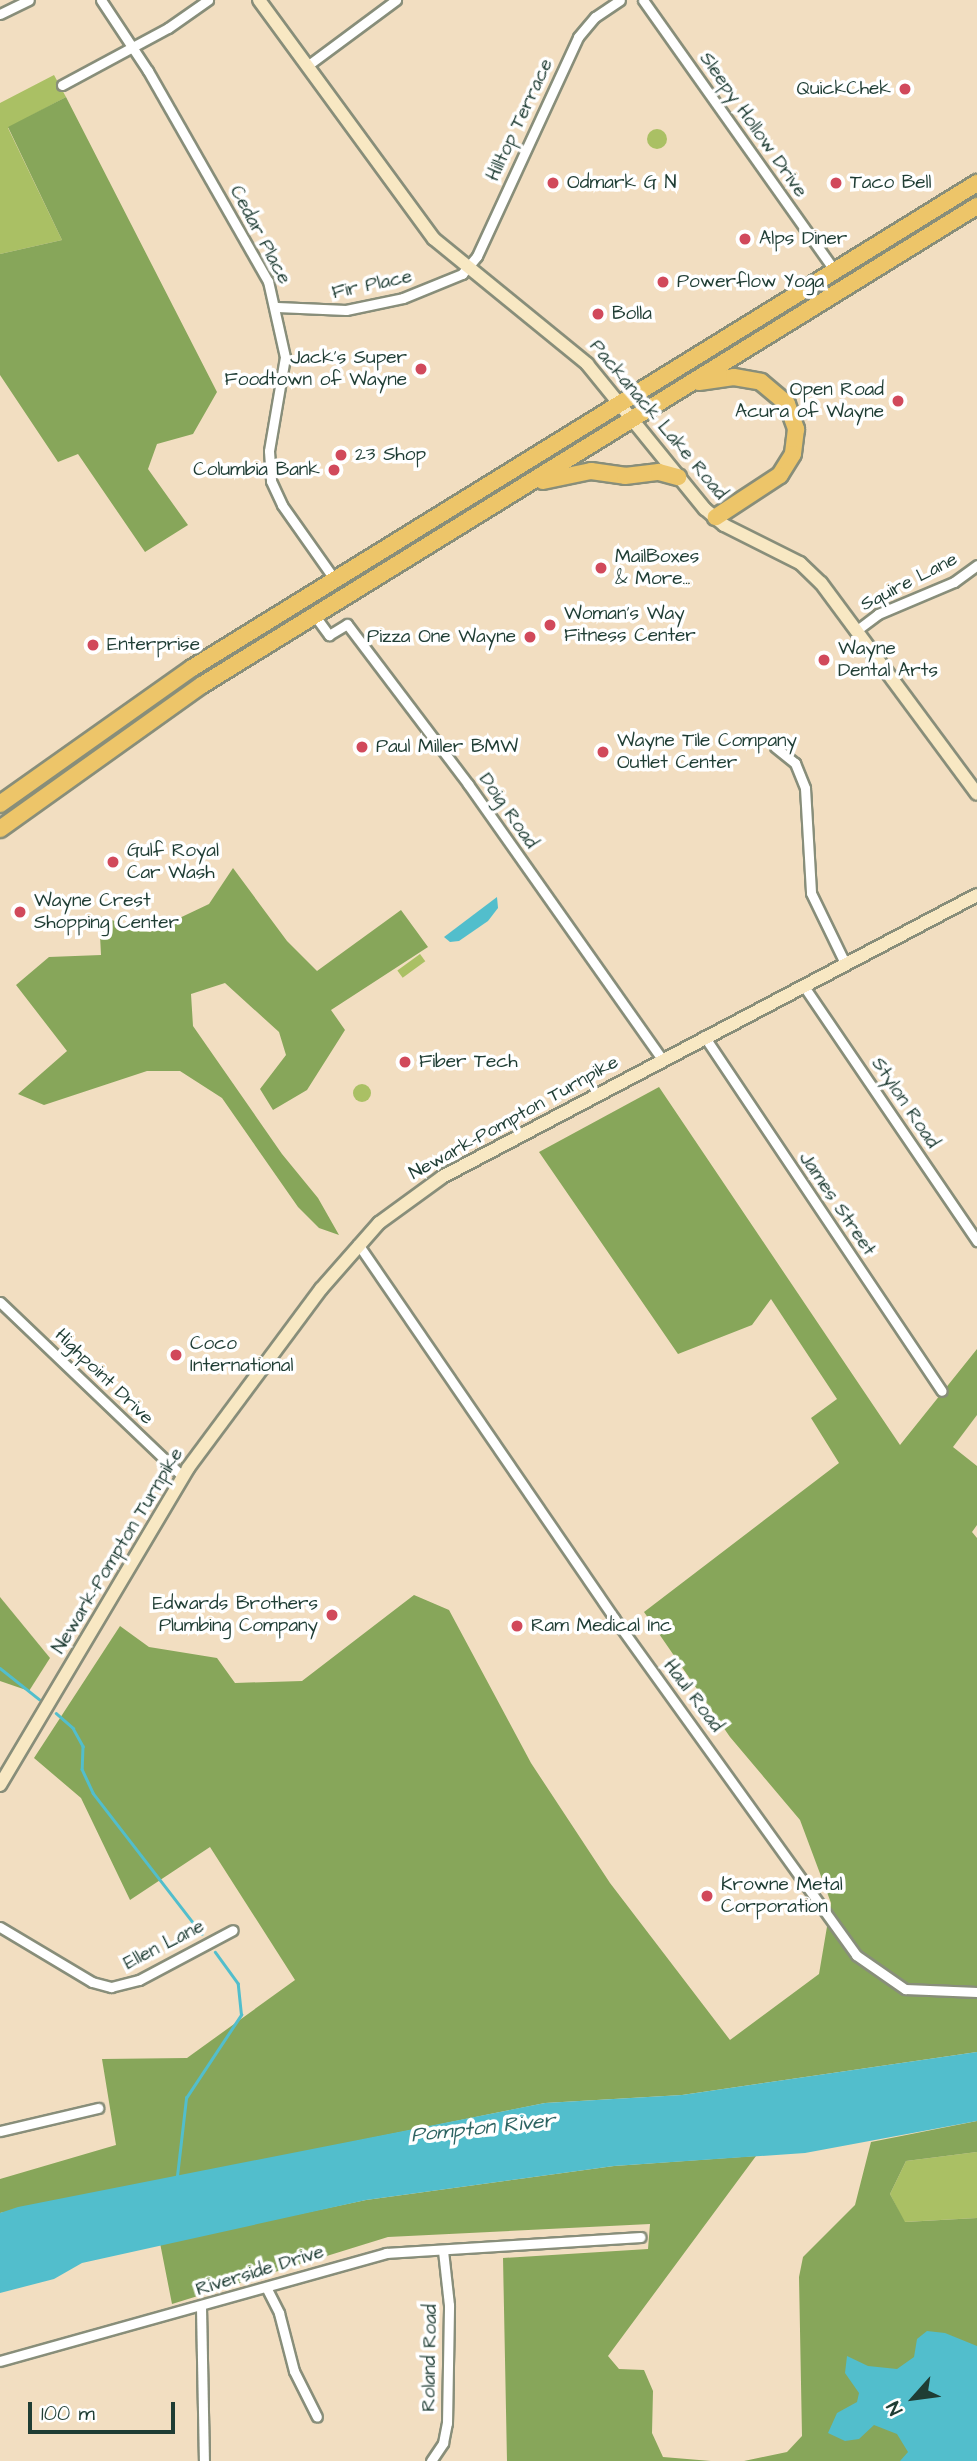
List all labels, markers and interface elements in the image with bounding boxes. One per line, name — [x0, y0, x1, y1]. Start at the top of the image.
street label: Sleepy Hollow Drive — [694, 48, 812, 202]
street label: Hilltop Terrace — [482, 55, 558, 185]
place label: QuickChek — [796, 78, 891, 100]
marker: QuickChek — [897, 81, 913, 97]
place label: Odmark G N — [567, 172, 676, 194]
place label: Taco Bell — [850, 172, 932, 194]
marker: Odmark G N — [545, 175, 561, 191]
marker: Taco Bell — [828, 175, 844, 191]
street label: Cedar Place — [225, 182, 295, 288]
place label: Alps Diner — [759, 228, 847, 250]
marker: Alps Diner — [737, 231, 753, 247]
street label: Fir Place — [330, 265, 414, 305]
place label: Powerflow Yoga — [677, 271, 824, 293]
marker: Powerflow Yoga — [655, 274, 671, 290]
place label: Bolla — [612, 303, 652, 325]
marker: Bolla — [590, 306, 606, 322]
street label: Packanack Lake Road — [584, 335, 732, 505]
place label: Jack's Super Foodtown of Wayne — [225, 347, 407, 391]
marker: Jack's Super Foodtown of Wayne — [413, 361, 429, 377]
place label: Open Road Acura of Wayne — [735, 379, 884, 423]
marker: Open Road Acura of Wayne — [890, 393, 906, 409]
place label: 23 Shop — [355, 444, 426, 466]
marker: 23 Shop — [333, 447, 349, 463]
place label: Columbia Bank — [193, 459, 320, 481]
marker: Columbia Bank — [326, 462, 342, 478]
place label: MailBoxes & More... — [615, 546, 699, 590]
street label: Squire Lane — [857, 548, 961, 616]
marker: MailBoxes & More... — [593, 560, 609, 576]
place label: Woman's Way Fitness Center — [564, 603, 696, 647]
marker: Woman's Way Fitness Center — [542, 617, 558, 633]
place label: Pizza One Wayne — [367, 626, 516, 648]
marker: Pizza One Wayne — [522, 629, 538, 645]
place label: Enterprise — [107, 634, 200, 656]
marker: Enterprise — [85, 637, 101, 653]
place label: Wayne Dental Arts — [838, 638, 938, 682]
marker: Wayne Dental Arts — [816, 652, 832, 668]
place label: Wayne Tile Company Outlet Center — [617, 730, 797, 774]
place label: Paul Miller BMW — [376, 736, 518, 758]
marker: Paul Miller BMW — [354, 739, 370, 755]
marker: Wayne Tile Company Outlet Center — [595, 744, 611, 760]
street label: Doig Road — [474, 769, 542, 853]
place label: Gulf Royal Car Wash — [127, 840, 219, 884]
marker: Gulf Royal Car Wash — [105, 854, 121, 870]
place label: Wayne Crest Shopping Center — [34, 890, 179, 934]
marker: Wayne Crest Shopping Center — [12, 904, 28, 920]
street label: Newark-Pompton Turnpike — [405, 1051, 623, 1185]
place label: Fiber Tech — [419, 1051, 518, 1073]
street label: Stylon Road — [866, 1053, 944, 1153]
marker: Fiber Tech — [397, 1054, 413, 1070]
street label: James Street — [794, 1148, 880, 1260]
street label: Highpoint Drive — [50, 1324, 158, 1430]
place label: Coco International — [190, 1333, 293, 1377]
marker: Coco International — [168, 1347, 184, 1363]
street label: Newark-Pompton Turnpike — [48, 1444, 188, 1658]
place label: Edwards Brothers Plumbing Company — [153, 1593, 318, 1637]
marker: Edwards Brothers Plumbing Company — [324, 1607, 340, 1623]
place label: Ram Medical Inc — [531, 1615, 672, 1637]
marker: Ram Medical Inc — [509, 1618, 525, 1634]
street label: Haul Road — [658, 1655, 728, 1737]
place label: Krowne Metal Corporation — [721, 1874, 843, 1918]
marker: Krowne Metal Corporation — [699, 1888, 715, 1904]
street label: Ellen Lane — [120, 1915, 208, 1975]
water label: Pompton River — [410, 2108, 556, 2148]
street label: Riverside Drive — [193, 2241, 327, 2301]
street label: Roland Road — [418, 2304, 442, 2412]
north arrow — [879, 2363, 949, 2433]
scale bar — [32, 2388, 178, 2432]
text: N — [880, 2396, 910, 2420]
text: 100 m — [41, 2399, 95, 2428]

